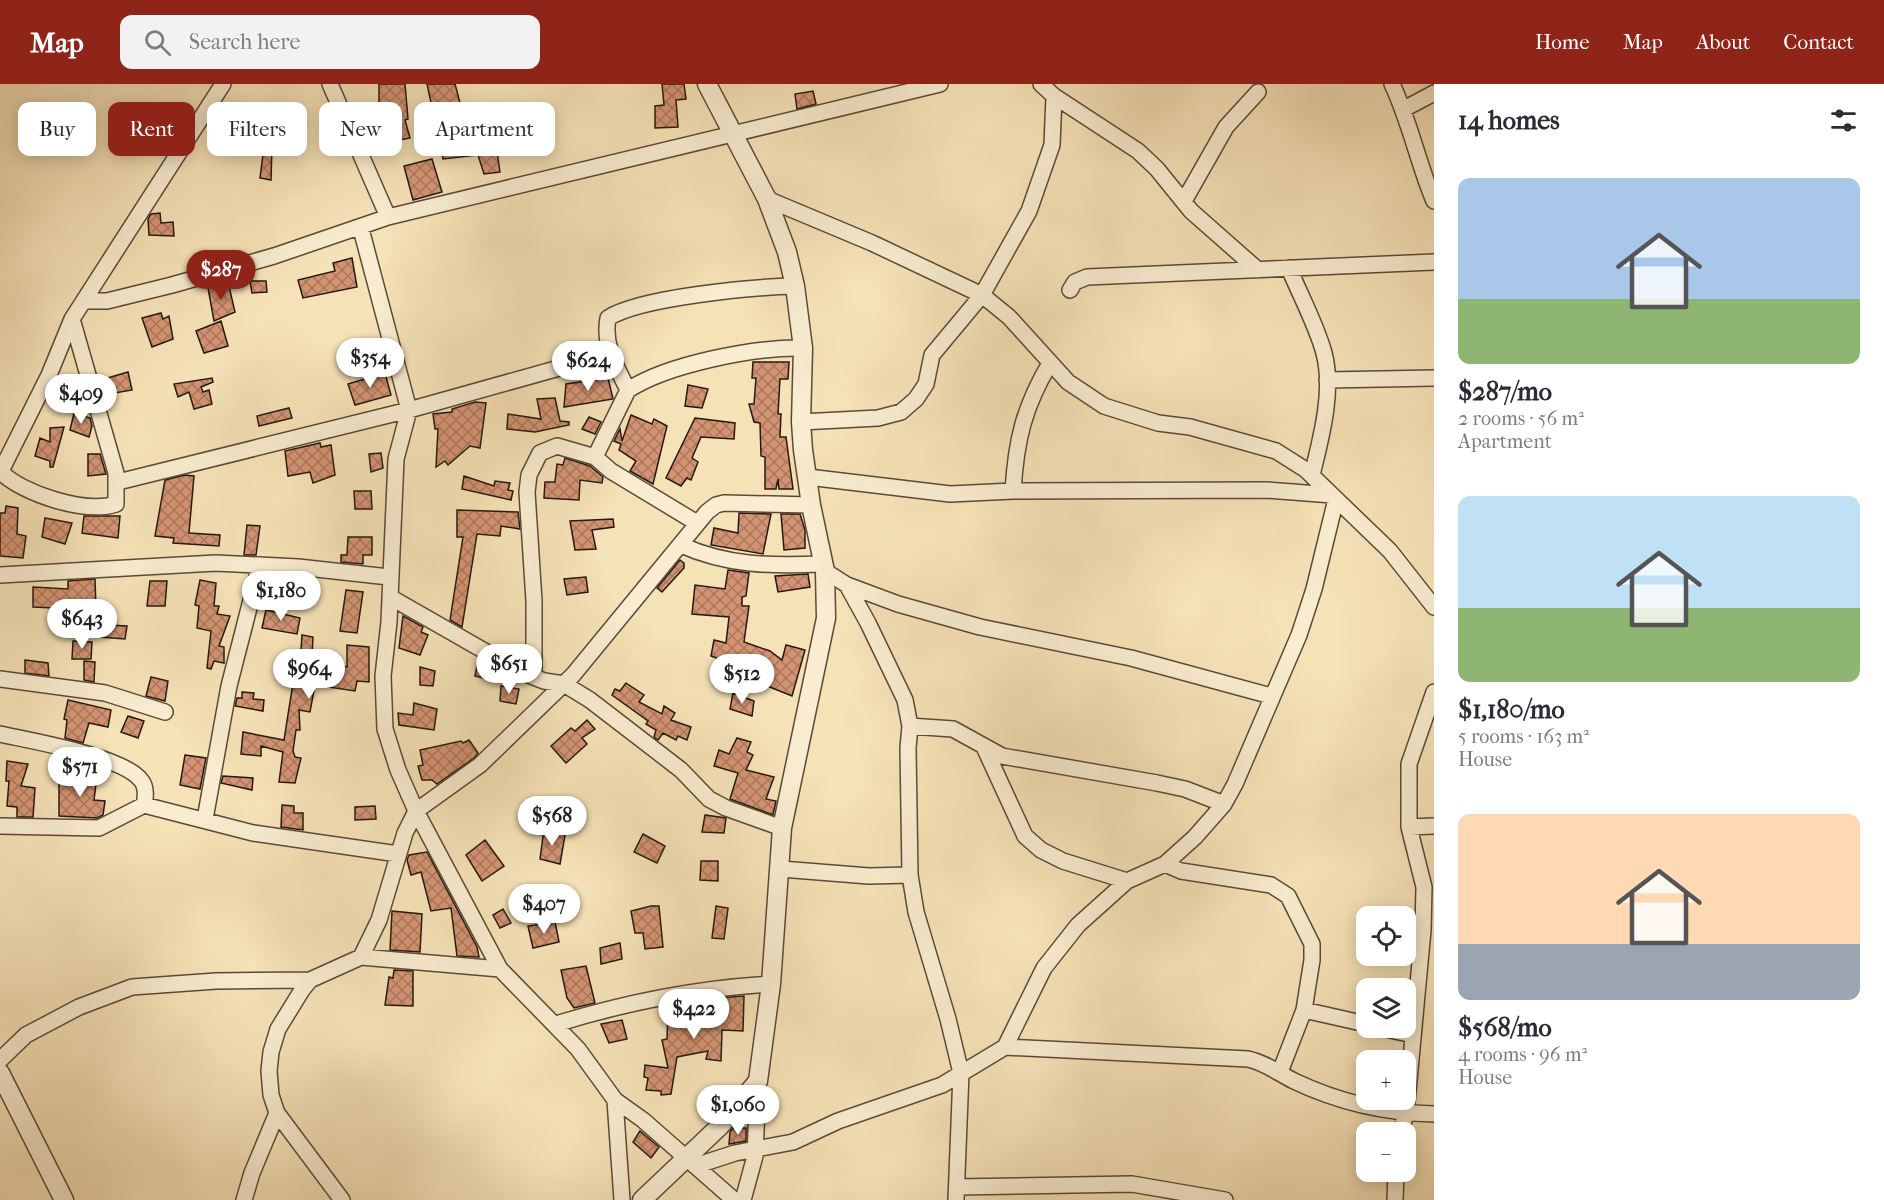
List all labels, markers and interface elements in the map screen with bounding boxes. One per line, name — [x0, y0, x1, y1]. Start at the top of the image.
search box — [120, 15, 540, 69]
text: Map — [30, 26, 84, 59]
icon: search — [141, 26, 174, 59]
text: Search here — [189, 29, 300, 55]
text: Home — [1535, 30, 1590, 54]
text: Map — [1623, 30, 1663, 54]
text: About — [1696, 30, 1750, 54]
text: Contact — [1783, 30, 1854, 54]
chip: Buy — [18, 102, 96, 156]
chip: Rent — [108, 102, 195, 156]
chip: Filters — [207, 102, 307, 156]
chip: New — [319, 102, 402, 156]
chip: Apartment — [414, 102, 555, 156]
icon: filters — [1827, 104, 1860, 137]
text: 14 homes — [1458, 105, 1560, 136]
icon: home — [1605, 217, 1713, 325]
pin: $287 — [185, 250, 257, 301]
text: $287 — [201, 258, 242, 281]
pin: $354 — [334, 338, 406, 389]
pin: $624 — [552, 341, 624, 392]
text: $354 — [350, 346, 390, 369]
text: $624 — [566, 349, 610, 372]
pin: $409 — [45, 374, 117, 425]
text: $287/mo — [1458, 376, 1552, 407]
text: $409 — [59, 382, 103, 405]
text: 2 rooms · 56 m² — [1458, 407, 1584, 430]
text: Apartment — [1458, 430, 1552, 453]
icon: home — [1605, 535, 1713, 643]
pin: $1,180 — [232, 571, 330, 622]
text: $1,180 — [256, 579, 306, 602]
pin: $643 — [46, 599, 118, 650]
text: $643 — [61, 607, 103, 630]
pin: $651 — [473, 644, 545, 695]
pin: $964 — [273, 649, 345, 700]
text: $651 — [490, 652, 528, 675]
pin: $512 — [706, 654, 778, 705]
text: $964 — [287, 657, 331, 680]
text: $512 — [723, 662, 761, 685]
text: $1,180/mo — [1458, 694, 1565, 725]
text: 5 rooms · 163 m² — [1458, 725, 1589, 748]
pin: $571 — [44, 747, 116, 798]
text: House — [1458, 748, 1512, 771]
text: $571 — [62, 755, 98, 778]
pin: $568 — [516, 796, 588, 847]
text: $568 — [532, 804, 572, 827]
icon: home — [1605, 853, 1713, 961]
pin: $407 — [508, 884, 580, 935]
text: $407 — [522, 892, 566, 915]
map controls — [1356, 906, 1416, 1182]
button: locate — [1356, 906, 1416, 966]
button: layers — [1356, 978, 1416, 1038]
pin: $422 — [658, 989, 730, 1040]
text: $422 — [672, 997, 716, 1020]
text: $568/mo — [1458, 1012, 1552, 1043]
text: 4 rooms · 96 m² — [1458, 1043, 1587, 1066]
button: + — [1356, 1050, 1416, 1110]
text: House — [1458, 1066, 1512, 1089]
pin: $1,060 — [689, 1085, 787, 1136]
text: $1,060 — [710, 1093, 766, 1116]
button: − — [1356, 1122, 1416, 1182]

